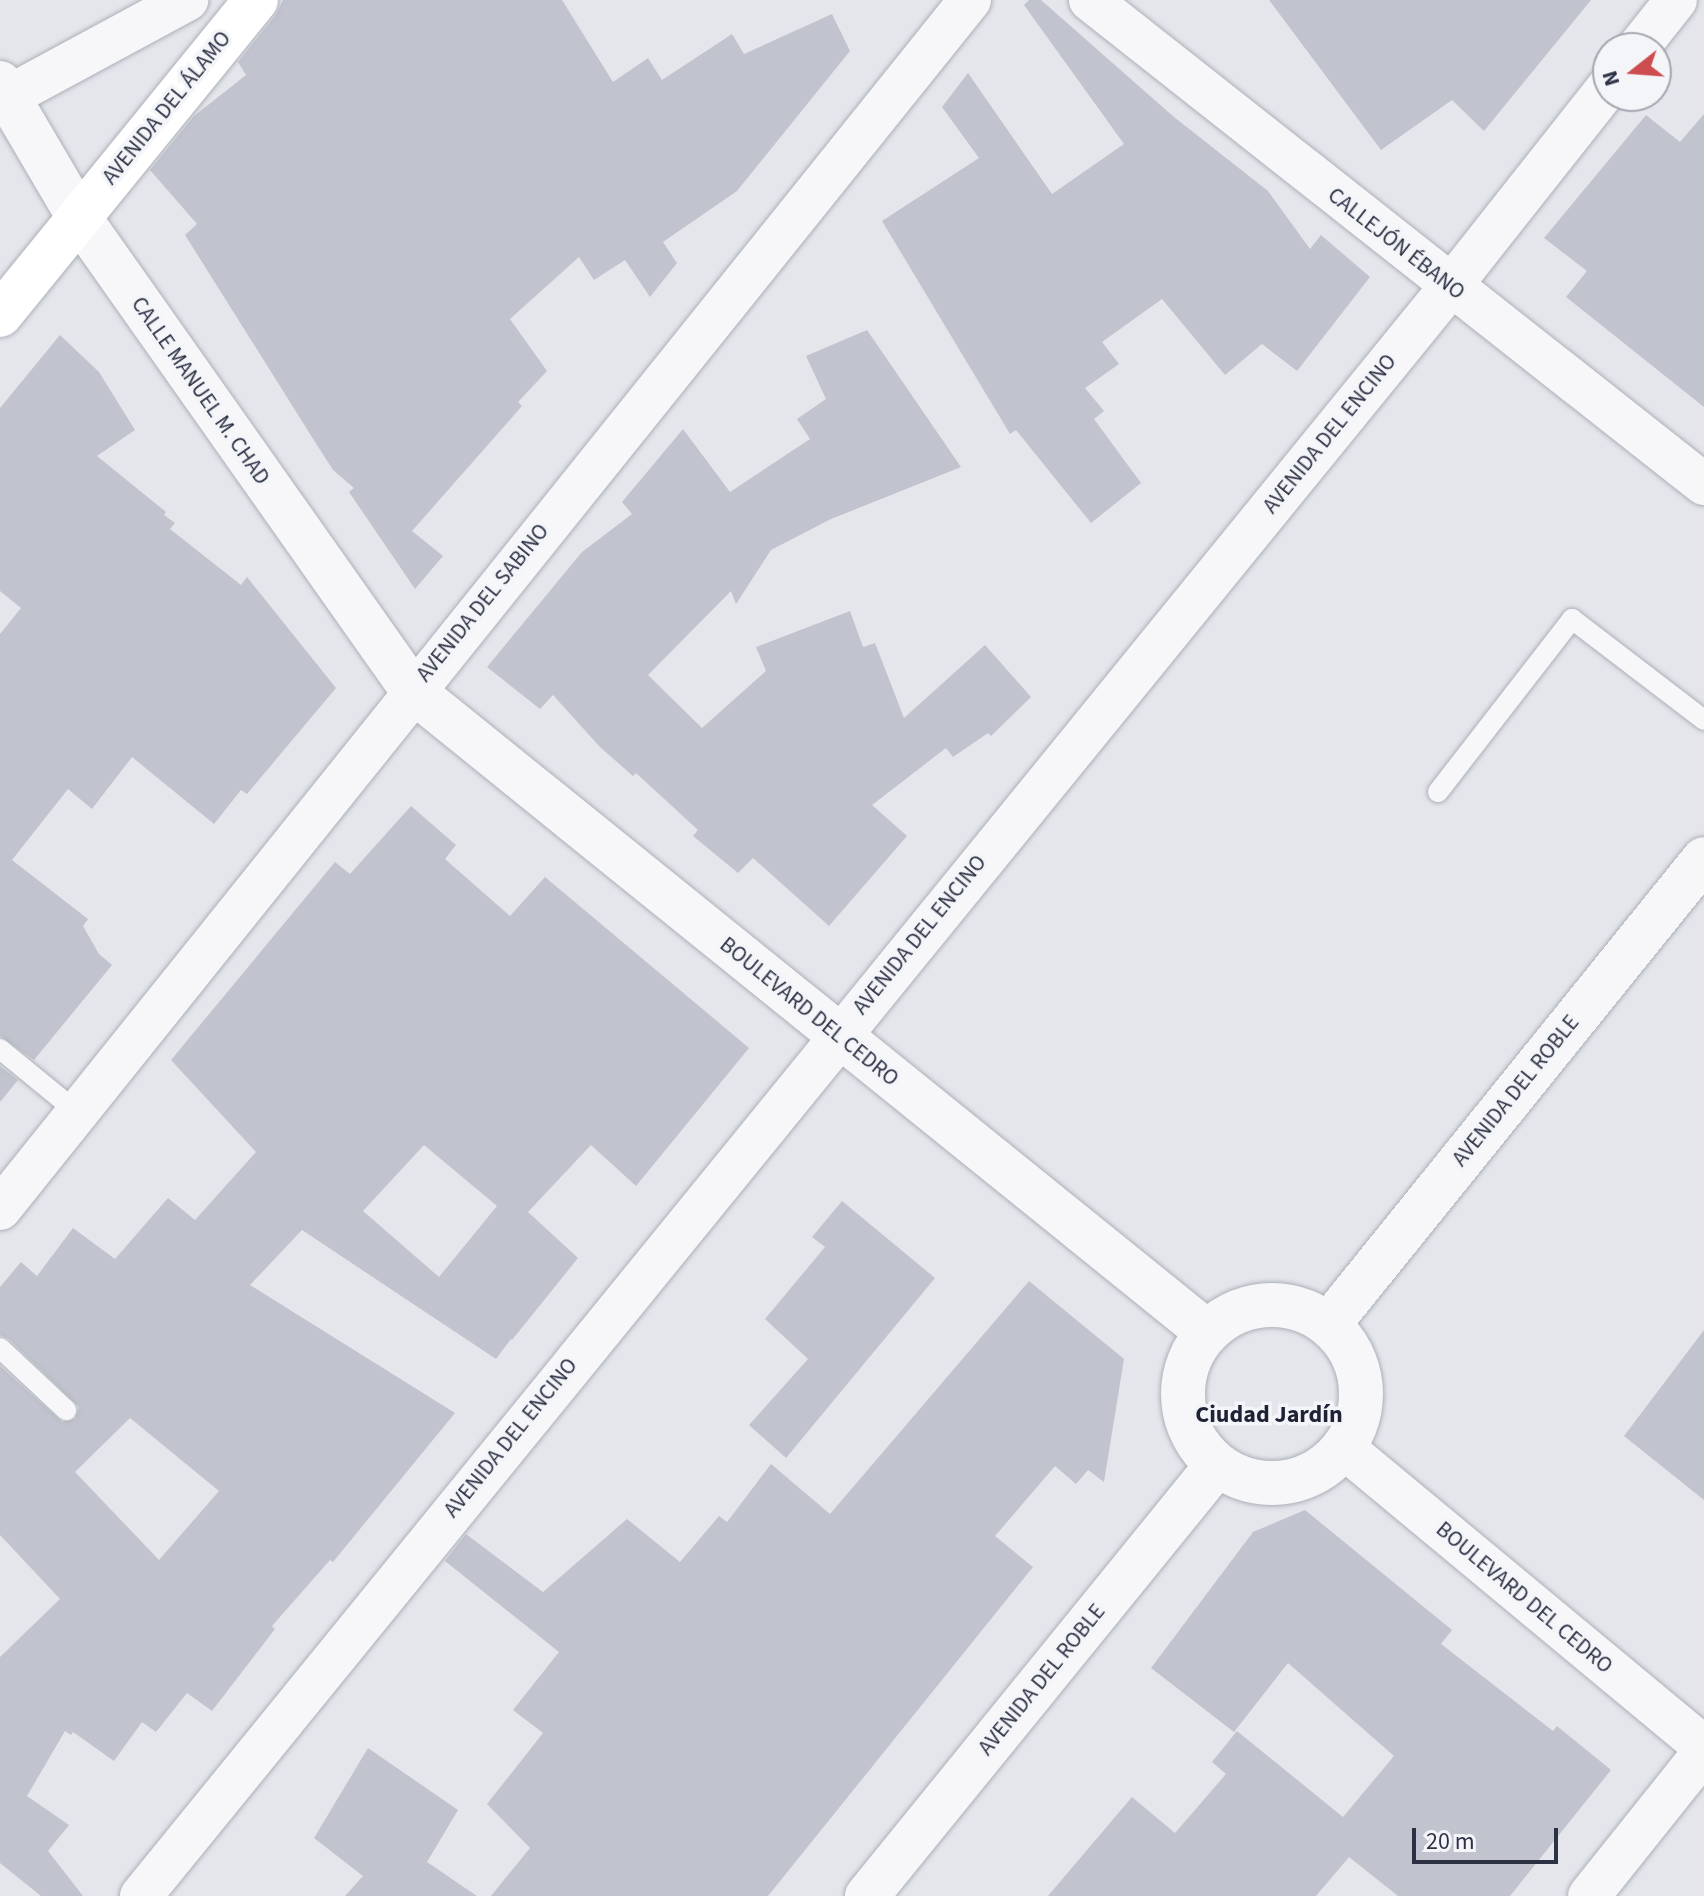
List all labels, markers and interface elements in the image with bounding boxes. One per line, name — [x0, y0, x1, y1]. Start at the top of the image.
street label: AVENIDA DEL ÁLAMO — [97, 26, 237, 190]
north arrow — [1592, 32, 1672, 112]
text: N — [1594, 67, 1628, 90]
street label: CALLEJÓN ÉBANO — [1322, 182, 1470, 306]
street label: CALLE MANUEL M. CHAD — [125, 292, 275, 490]
street label: AVENIDA DEL ENCINO — [1258, 349, 1402, 519]
street label: AVENIDA DEL SABINO — [411, 519, 555, 687]
street label: AVENIDA DEL ENCINO — [848, 850, 992, 1020]
street label: BOULEVARD DEL CEDRO — [714, 932, 904, 1092]
street label: AVENIDA DEL ROBLE — [1447, 1010, 1585, 1172]
street label: AVENIDA DEL ENCINO — [439, 1353, 583, 1523]
district label: Ciudad Jardín — [1195, 1401, 1343, 1429]
street label: BOULEVARD DEL CEDRO — [1430, 1516, 1618, 1680]
street label: AVENIDA DEL ROBLE — [973, 1599, 1111, 1761]
scale bar — [1416, 1812, 1562, 1862]
text: 20 m — [1426, 1824, 1475, 1859]

